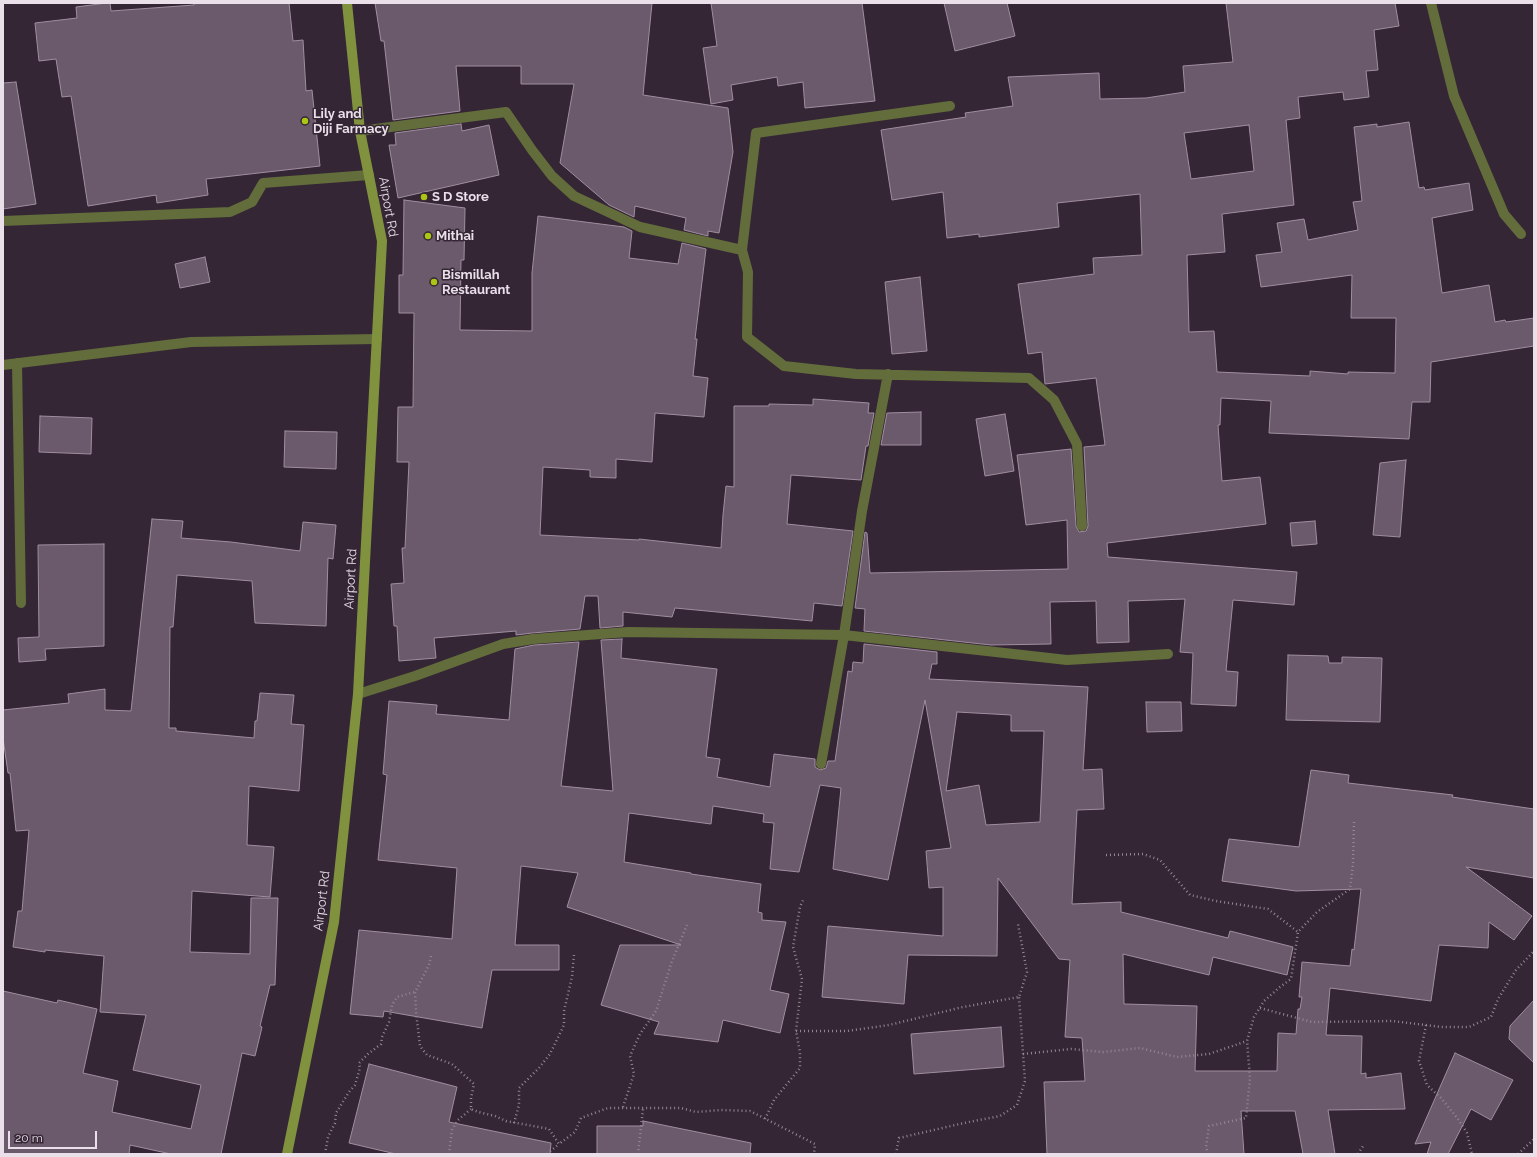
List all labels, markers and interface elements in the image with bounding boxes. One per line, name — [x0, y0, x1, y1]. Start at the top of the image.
place label: Lily and Diji Farmacy — [313, 106, 389, 137]
marker: Lily and Diji Farmacy — [300, 116, 310, 126]
street label: Airport Rd — [375, 176, 401, 238]
place label: S D Store — [432, 189, 489, 205]
marker: S D Store — [419, 192, 429, 202]
place label: Mithai — [436, 228, 474, 244]
marker: Mithai — [423, 231, 433, 241]
place label: Bismillah Restaurant — [442, 267, 510, 298]
marker: Bismillah Restaurant — [429, 277, 439, 287]
street label: Airport Rd — [342, 548, 360, 610]
street label: Airport Rd — [311, 870, 333, 932]
scale bar — [10, 1123, 99, 1149]
text: 20 m — [15, 1131, 43, 1145]

